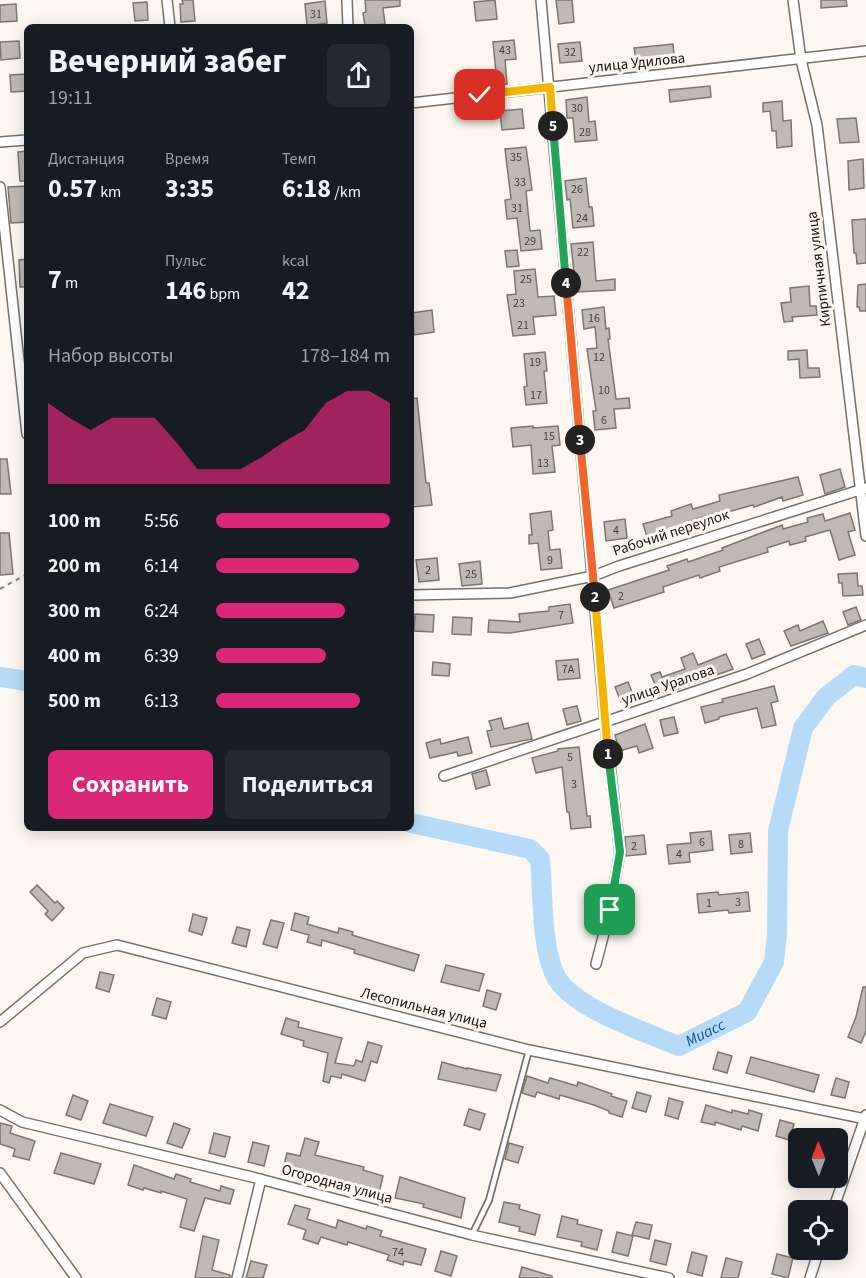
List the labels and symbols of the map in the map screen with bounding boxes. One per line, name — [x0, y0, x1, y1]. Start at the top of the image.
house number: 31 — [310, 6, 322, 23]
house number: 43 — [499, 42, 511, 59]
house number: 32 — [564, 44, 576, 61]
street label: улица Удилова — [588, 47, 686, 79]
pin — [454, 69, 505, 120]
house number: 30 — [571, 100, 583, 117]
pin: 5 — [538, 111, 568, 141]
house number: 28 — [579, 124, 591, 141]
house number: 35 — [510, 149, 522, 166]
house number: 33 — [514, 174, 526, 191]
house number: 26 — [571, 181, 583, 198]
house number: 31 — [511, 200, 523, 217]
house number: 24 — [576, 210, 588, 227]
street label: Кирпичная улица — [802, 210, 836, 328]
house number: 29 — [524, 233, 536, 250]
house number: 22 — [577, 244, 589, 261]
pin: 4 — [551, 268, 581, 298]
house number: 25 — [520, 271, 532, 288]
house number: 23 — [513, 295, 525, 312]
house number: 16 — [588, 310, 600, 327]
house number: 21 — [517, 317, 529, 334]
house number: 12 — [593, 349, 605, 366]
house number: 19 — [529, 354, 541, 371]
house number: 10 — [598, 382, 610, 399]
house number: 17 — [530, 387, 542, 404]
house number: 6 — [601, 412, 607, 429]
pin: 3 — [565, 425, 595, 455]
house number: 15 — [543, 428, 555, 445]
house number: 13 — [537, 455, 549, 472]
street label: Рабочий переулок — [610, 504, 732, 562]
house number: 4 — [613, 522, 619, 539]
house number: 9 — [547, 552, 553, 569]
house number: 2 — [425, 562, 431, 579]
house number: 25 — [465, 566, 477, 583]
pin: 2 — [580, 582, 610, 612]
house number: 2 — [618, 588, 624, 605]
house number: 7 — [558, 607, 564, 624]
street label: улица Уралова — [619, 659, 717, 711]
house number: 7А — [562, 661, 575, 678]
pin: 1 — [593, 739, 623, 769]
house number: 5 — [567, 749, 573, 766]
house number: 3 — [571, 776, 577, 793]
house number: 6 — [699, 834, 705, 851]
house number: 8 — [738, 836, 744, 853]
house number: 2 — [631, 838, 637, 855]
house number: 4 — [676, 846, 682, 863]
pin — [584, 884, 635, 935]
house number: 3 — [735, 894, 741, 911]
house number: 1 — [706, 895, 712, 912]
street label: Лесопильная улица — [359, 982, 489, 1034]
water label: Миасс — [681, 1014, 729, 1052]
north arrow — [788, 1128, 848, 1188]
street label: Огородная улица — [279, 1159, 395, 1209]
house number: 74 — [392, 1244, 404, 1261]

